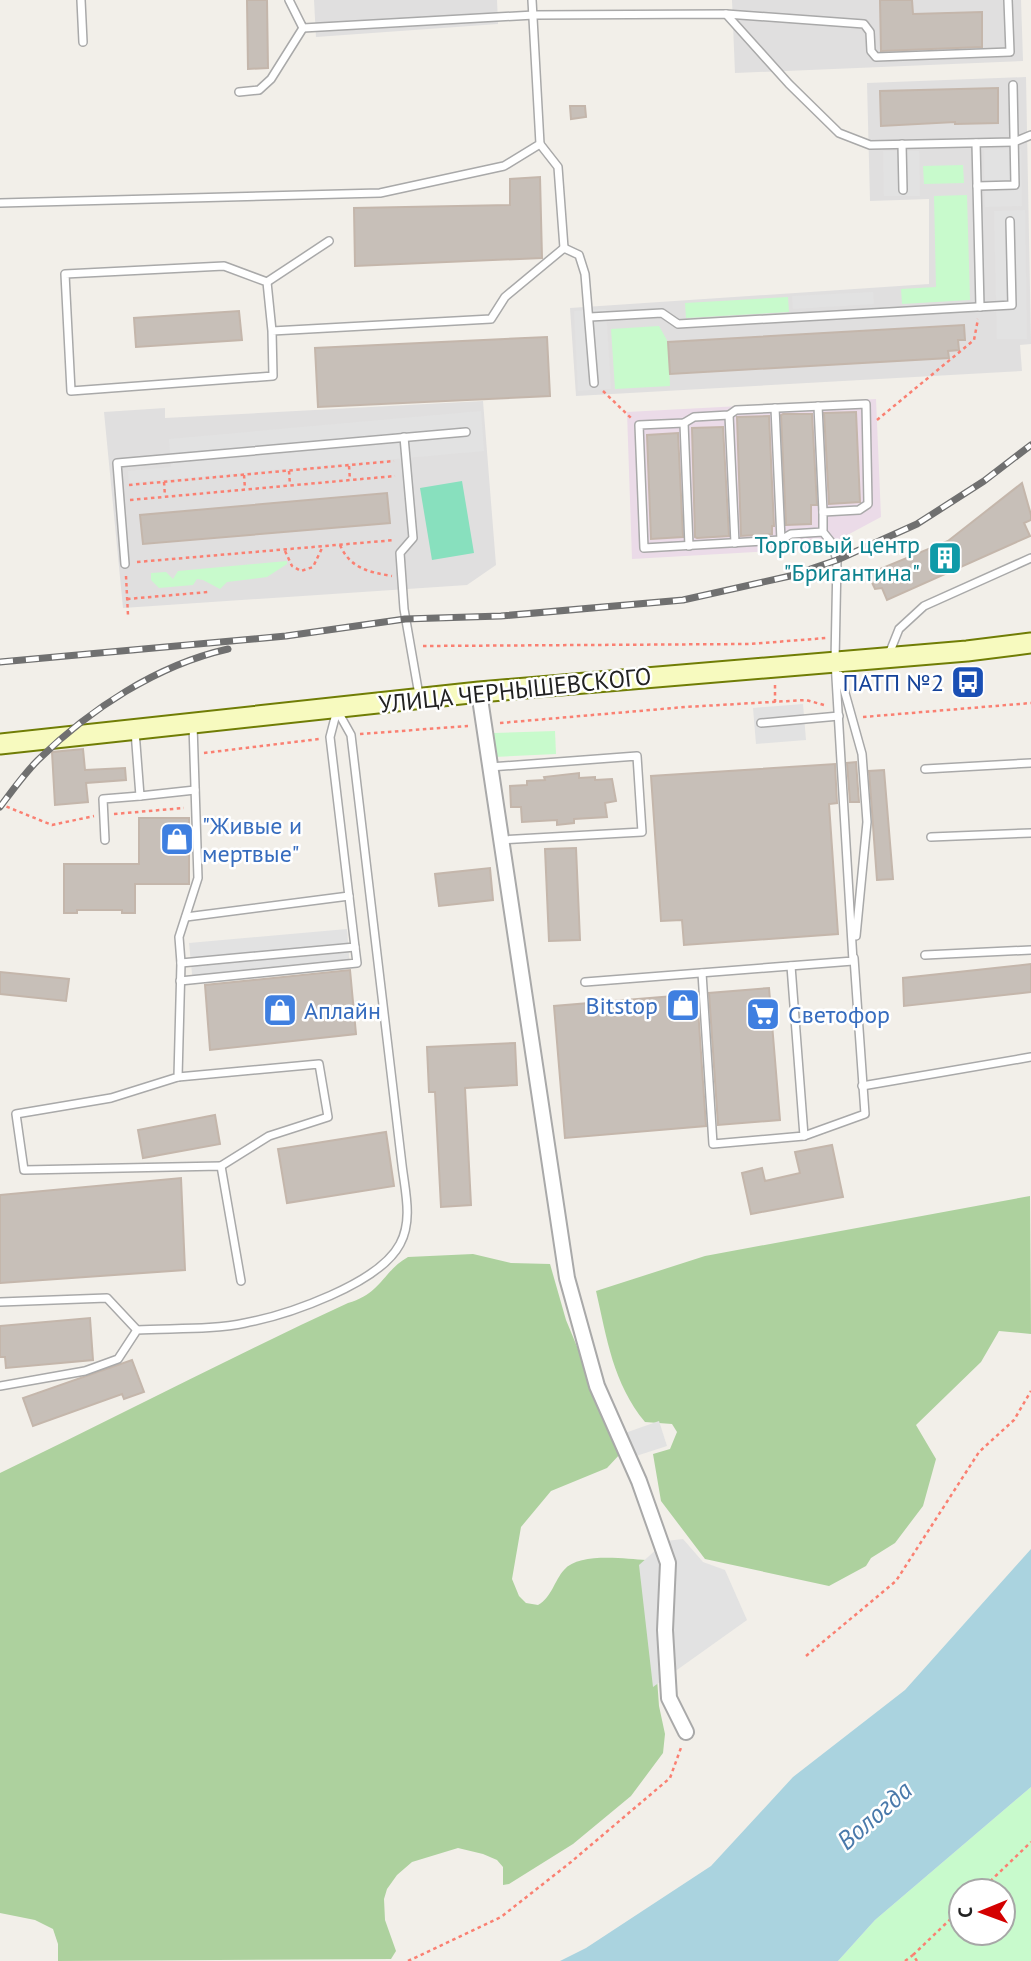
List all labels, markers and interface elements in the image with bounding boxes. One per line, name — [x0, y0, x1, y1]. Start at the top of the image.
place label: Торговый центр "Бригантина" — [754, 529, 920, 588]
building icon: Торговый центр "Бригантина" — [926, 539, 964, 577]
street label: УЛИЦА ЧЕРНЫШЕВСКОГО — [377, 660, 653, 720]
bus stop icon: ПАТП №2 — [949, 663, 987, 701]
place label: ПАТП №2 — [843, 667, 944, 698]
place label: "Живые и мертвые" — [202, 810, 302, 869]
shop icon: "Живые и мертвые" — [158, 820, 196, 858]
shop icon: Bitstop — [664, 986, 702, 1024]
place label: Bitstop — [586, 990, 658, 1021]
shop icon: Аплайн — [261, 991, 299, 1029]
place label: Аплайн — [304, 995, 381, 1026]
supermarket icon: Светофор — [744, 995, 782, 1033]
place label: Светофор — [788, 999, 890, 1030]
water label: Вологда — [830, 1773, 919, 1857]
north arrow — [947, 1877, 1017, 1947]
text: С — [953, 1906, 977, 1918]

